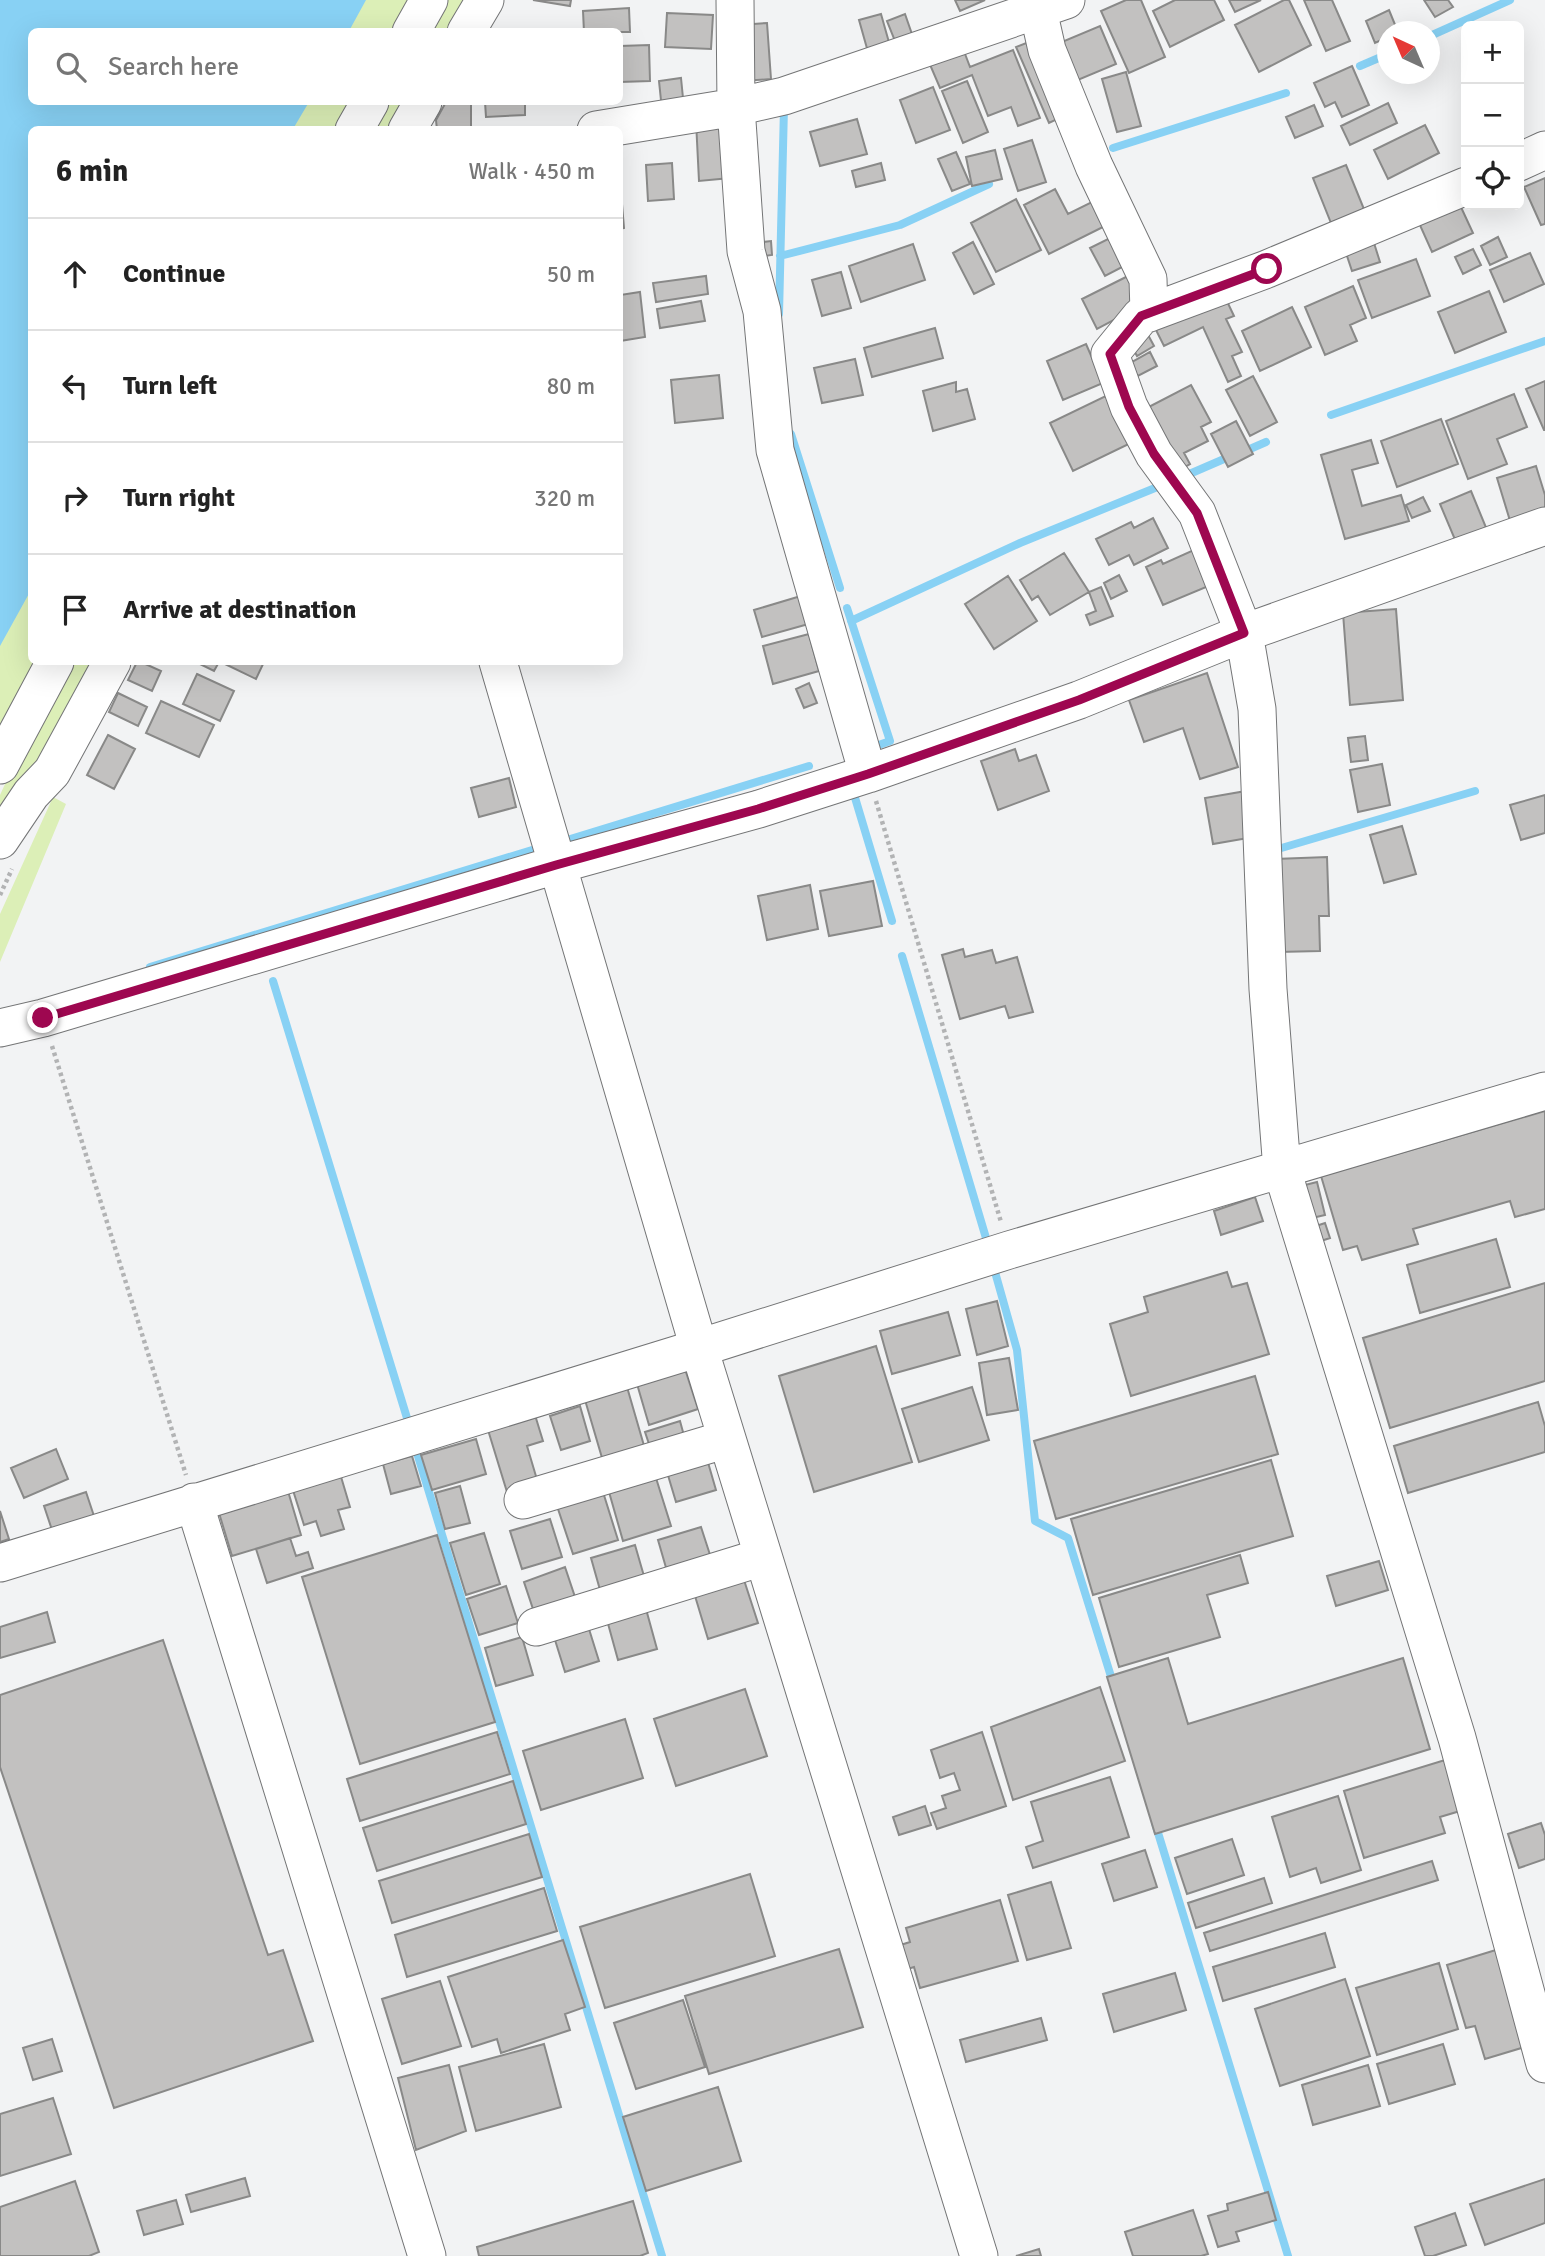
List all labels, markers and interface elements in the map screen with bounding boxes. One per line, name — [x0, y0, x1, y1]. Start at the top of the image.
north arrow — [1377, 21, 1440, 84]
map controls — [1461, 21, 1524, 210]
button: + — [1461, 21, 1524, 84]
search box — [28, 28, 623, 105]
icon: search — [52, 48, 90, 86]
text: Search here — [108, 51, 239, 83]
button: − — [1461, 84, 1524, 147]
button: locate — [1461, 147, 1524, 210]
text: 6 min — [56, 153, 128, 190]
text: Walk · 450 m — [469, 157, 595, 186]
route start — [1251, 253, 1282, 284]
icon: ahead — [56, 255, 94, 293]
text: Continue — [123, 258, 225, 290]
text: 50 m — [547, 260, 595, 289]
icon: left — [56, 367, 94, 405]
text: Turn left — [123, 370, 217, 402]
text: 80 m — [547, 372, 595, 401]
icon: right — [56, 479, 94, 517]
text: Turn right — [123, 482, 235, 514]
text: 320 m — [534, 484, 595, 513]
icon: arrive — [56, 591, 94, 629]
text: Arrive at destination — [123, 594, 356, 626]
route end — [27, 1002, 58, 1033]

